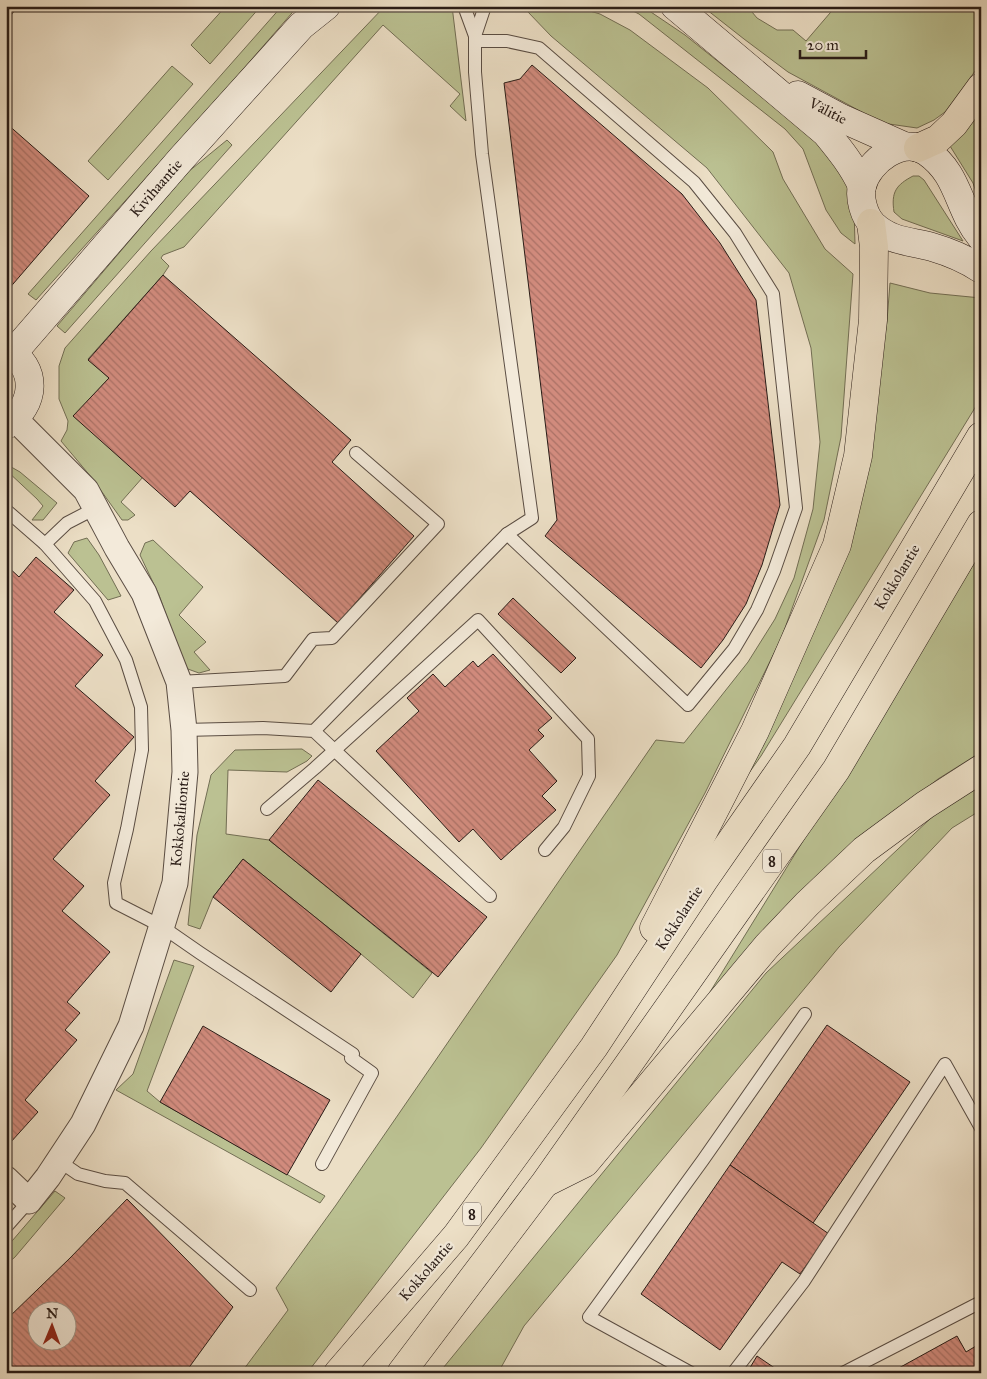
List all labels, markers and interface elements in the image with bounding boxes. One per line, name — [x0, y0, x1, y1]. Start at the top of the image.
scale bar — [800, 28, 866, 60]
text: 20 m — [807, 36, 839, 54]
street label: Välitie — [805, 93, 850, 128]
street label: Kivihaantie — [126, 155, 186, 221]
street label: Kokkolantie — [870, 541, 924, 613]
street label: Kokkokalliontie — [167, 770, 193, 868]
road number: 8 — [763, 849, 781, 872]
street label: Kokkolantie — [651, 882, 707, 954]
road number: 8 — [463, 1202, 481, 1226]
street label: Kokkolantie — [395, 1237, 457, 1305]
north arrow — [28, 1302, 78, 1352]
text: N — [46, 1305, 58, 1322]

